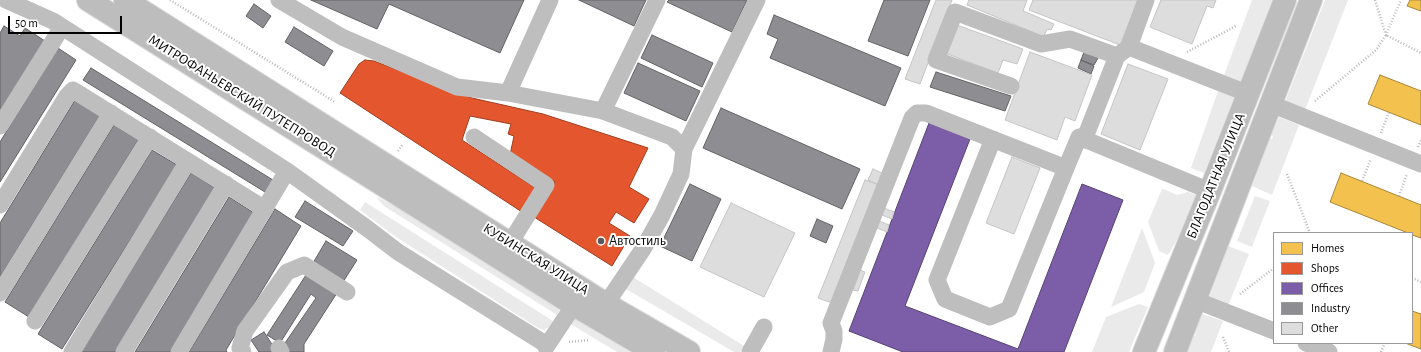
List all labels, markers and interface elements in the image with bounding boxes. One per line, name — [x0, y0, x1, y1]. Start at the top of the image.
scale bar — [10, 8, 124, 34]
text: 50 m — [15, 17, 38, 29]
street label: МИТРОФАНЬЕВСКИЙ ПУТЕПРОВОД — [145, 31, 339, 161]
street label: БЛАГОДАТНАЯ УЛИЦА — [1183, 111, 1249, 241]
street label: КУБИНСКАЯ УЛИЦА — [480, 220, 592, 298]
legend — [1273, 232, 1413, 344]
place label: Автостиль — [609, 233, 666, 249]
marker: Автостиль — [596, 236, 606, 246]
text: Homes — [1311, 242, 1344, 254]
text: Shops — [1311, 262, 1339, 274]
text: Offices — [1311, 282, 1344, 294]
text: Industry — [1311, 302, 1350, 314]
text: Other — [1311, 322, 1338, 334]

